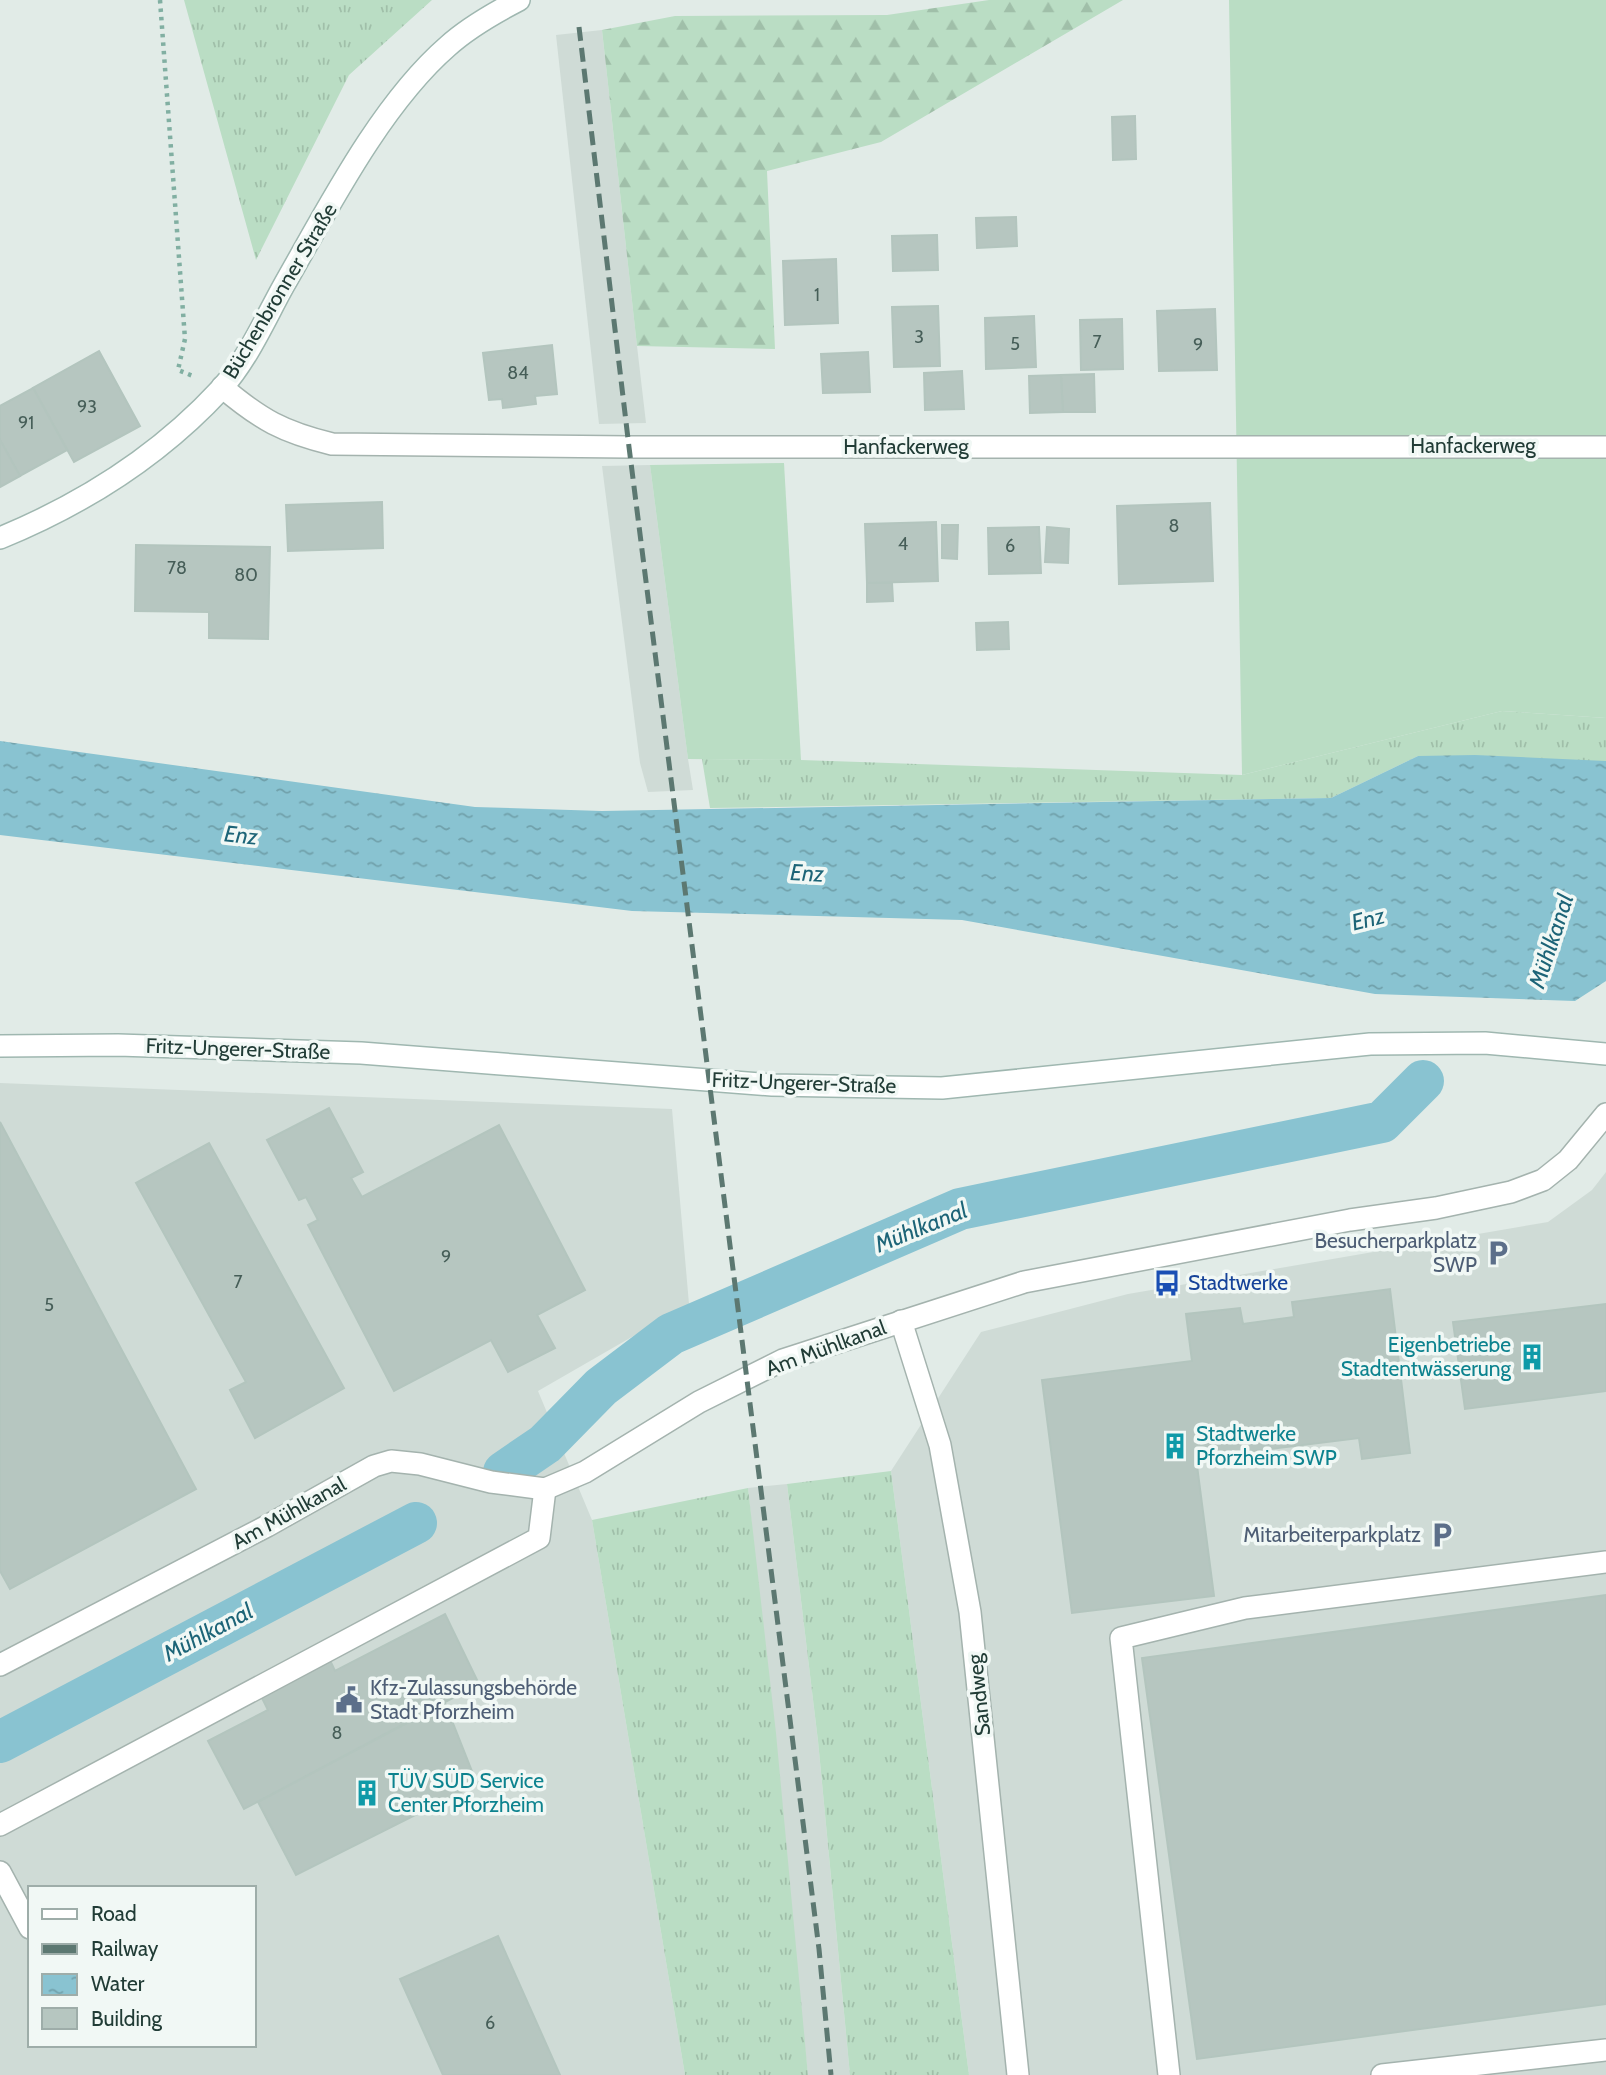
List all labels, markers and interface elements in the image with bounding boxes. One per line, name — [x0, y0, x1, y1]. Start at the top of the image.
street label: Büchenbronner Straße — [217, 198, 342, 383]
house number: 1 — [814, 284, 820, 306]
house number: 3 — [914, 326, 924, 348]
house number: 7 — [1092, 331, 1102, 353]
house number: 5 — [1010, 333, 1020, 355]
house number: 9 — [1193, 334, 1203, 356]
house number: 84 — [507, 362, 529, 384]
house number: 93 — [77, 396, 97, 418]
house number: 91 — [18, 412, 34, 434]
street label: Hanfackerweg — [1410, 433, 1536, 458]
street label: Hanfackerweg — [843, 434, 969, 459]
house number: 8 — [1169, 515, 1179, 537]
house number: 4 — [898, 533, 908, 555]
house number: 6 — [1005, 535, 1015, 557]
house number: 78 — [167, 557, 187, 579]
house number: 80 — [234, 564, 258, 586]
water label: Enz — [223, 819, 260, 851]
water label: Enz — [790, 858, 826, 888]
water label: Mühlkanal — [1522, 890, 1580, 993]
water label: Enz — [1348, 901, 1389, 937]
street label: Fritz-Ungerer-Straße — [145, 1033, 331, 1064]
street label: Fritz-Ungerer-Straße — [711, 1067, 897, 1098]
water label: Mühlkanal — [870, 1196, 972, 1259]
place label: Besucherparkplatz SWP — [1314, 1228, 1477, 1277]
parking icon: Besucherparkplatz SWP — [1483, 1238, 1513, 1268]
house number: 9 — [441, 1246, 451, 1268]
bus stop icon: Stadtwerke — [1152, 1268, 1182, 1298]
place label: Stadtwerke — [1188, 1270, 1288, 1295]
house number: 7 — [233, 1271, 243, 1293]
house number: 5 — [44, 1294, 54, 1316]
street label: Am Mühlkanal — [762, 1314, 890, 1381]
place label: Eigenbetriebe Stadtentwässerung — [1341, 1332, 1512, 1381]
building icon: Eigenbetriebe Stadtentwässerung — [1517, 1342, 1547, 1372]
place label: Stadtwerke Pforzheim SWP — [1196, 1421, 1337, 1470]
building icon: Stadtwerke Pforzheim SWP — [1160, 1431, 1190, 1461]
street label: Am Mühlkanal — [227, 1471, 350, 1554]
parking icon: Mitarbeiterparkplatz — [1427, 1520, 1457, 1550]
place label: Mitarbeiterparkplatz — [1243, 1522, 1421, 1547]
water label: Mühlkanal — [158, 1597, 258, 1668]
street label: Sandweg — [962, 1652, 995, 1737]
place label: Kfz-Zulassungsbehörde Stadt Pforzheim — [370, 1675, 577, 1724]
public building icon: Kfz-Zulassungsbehörde Stadt Pforzheim — [334, 1685, 364, 1715]
house number: 8 — [332, 1722, 342, 1744]
place label: TÜV SÜD Service Center Pforzheim — [388, 1768, 544, 1817]
building icon: TÜV SÜD Service Center Pforzheim — [352, 1778, 382, 1808]
legend — [28, 1886, 256, 2047]
text: Road — [91, 1901, 137, 1926]
text: Railway — [91, 1936, 159, 1961]
text: Water — [91, 1971, 145, 1996]
text: Building — [91, 2006, 163, 2031]
house number: 6 — [485, 2012, 495, 2034]

